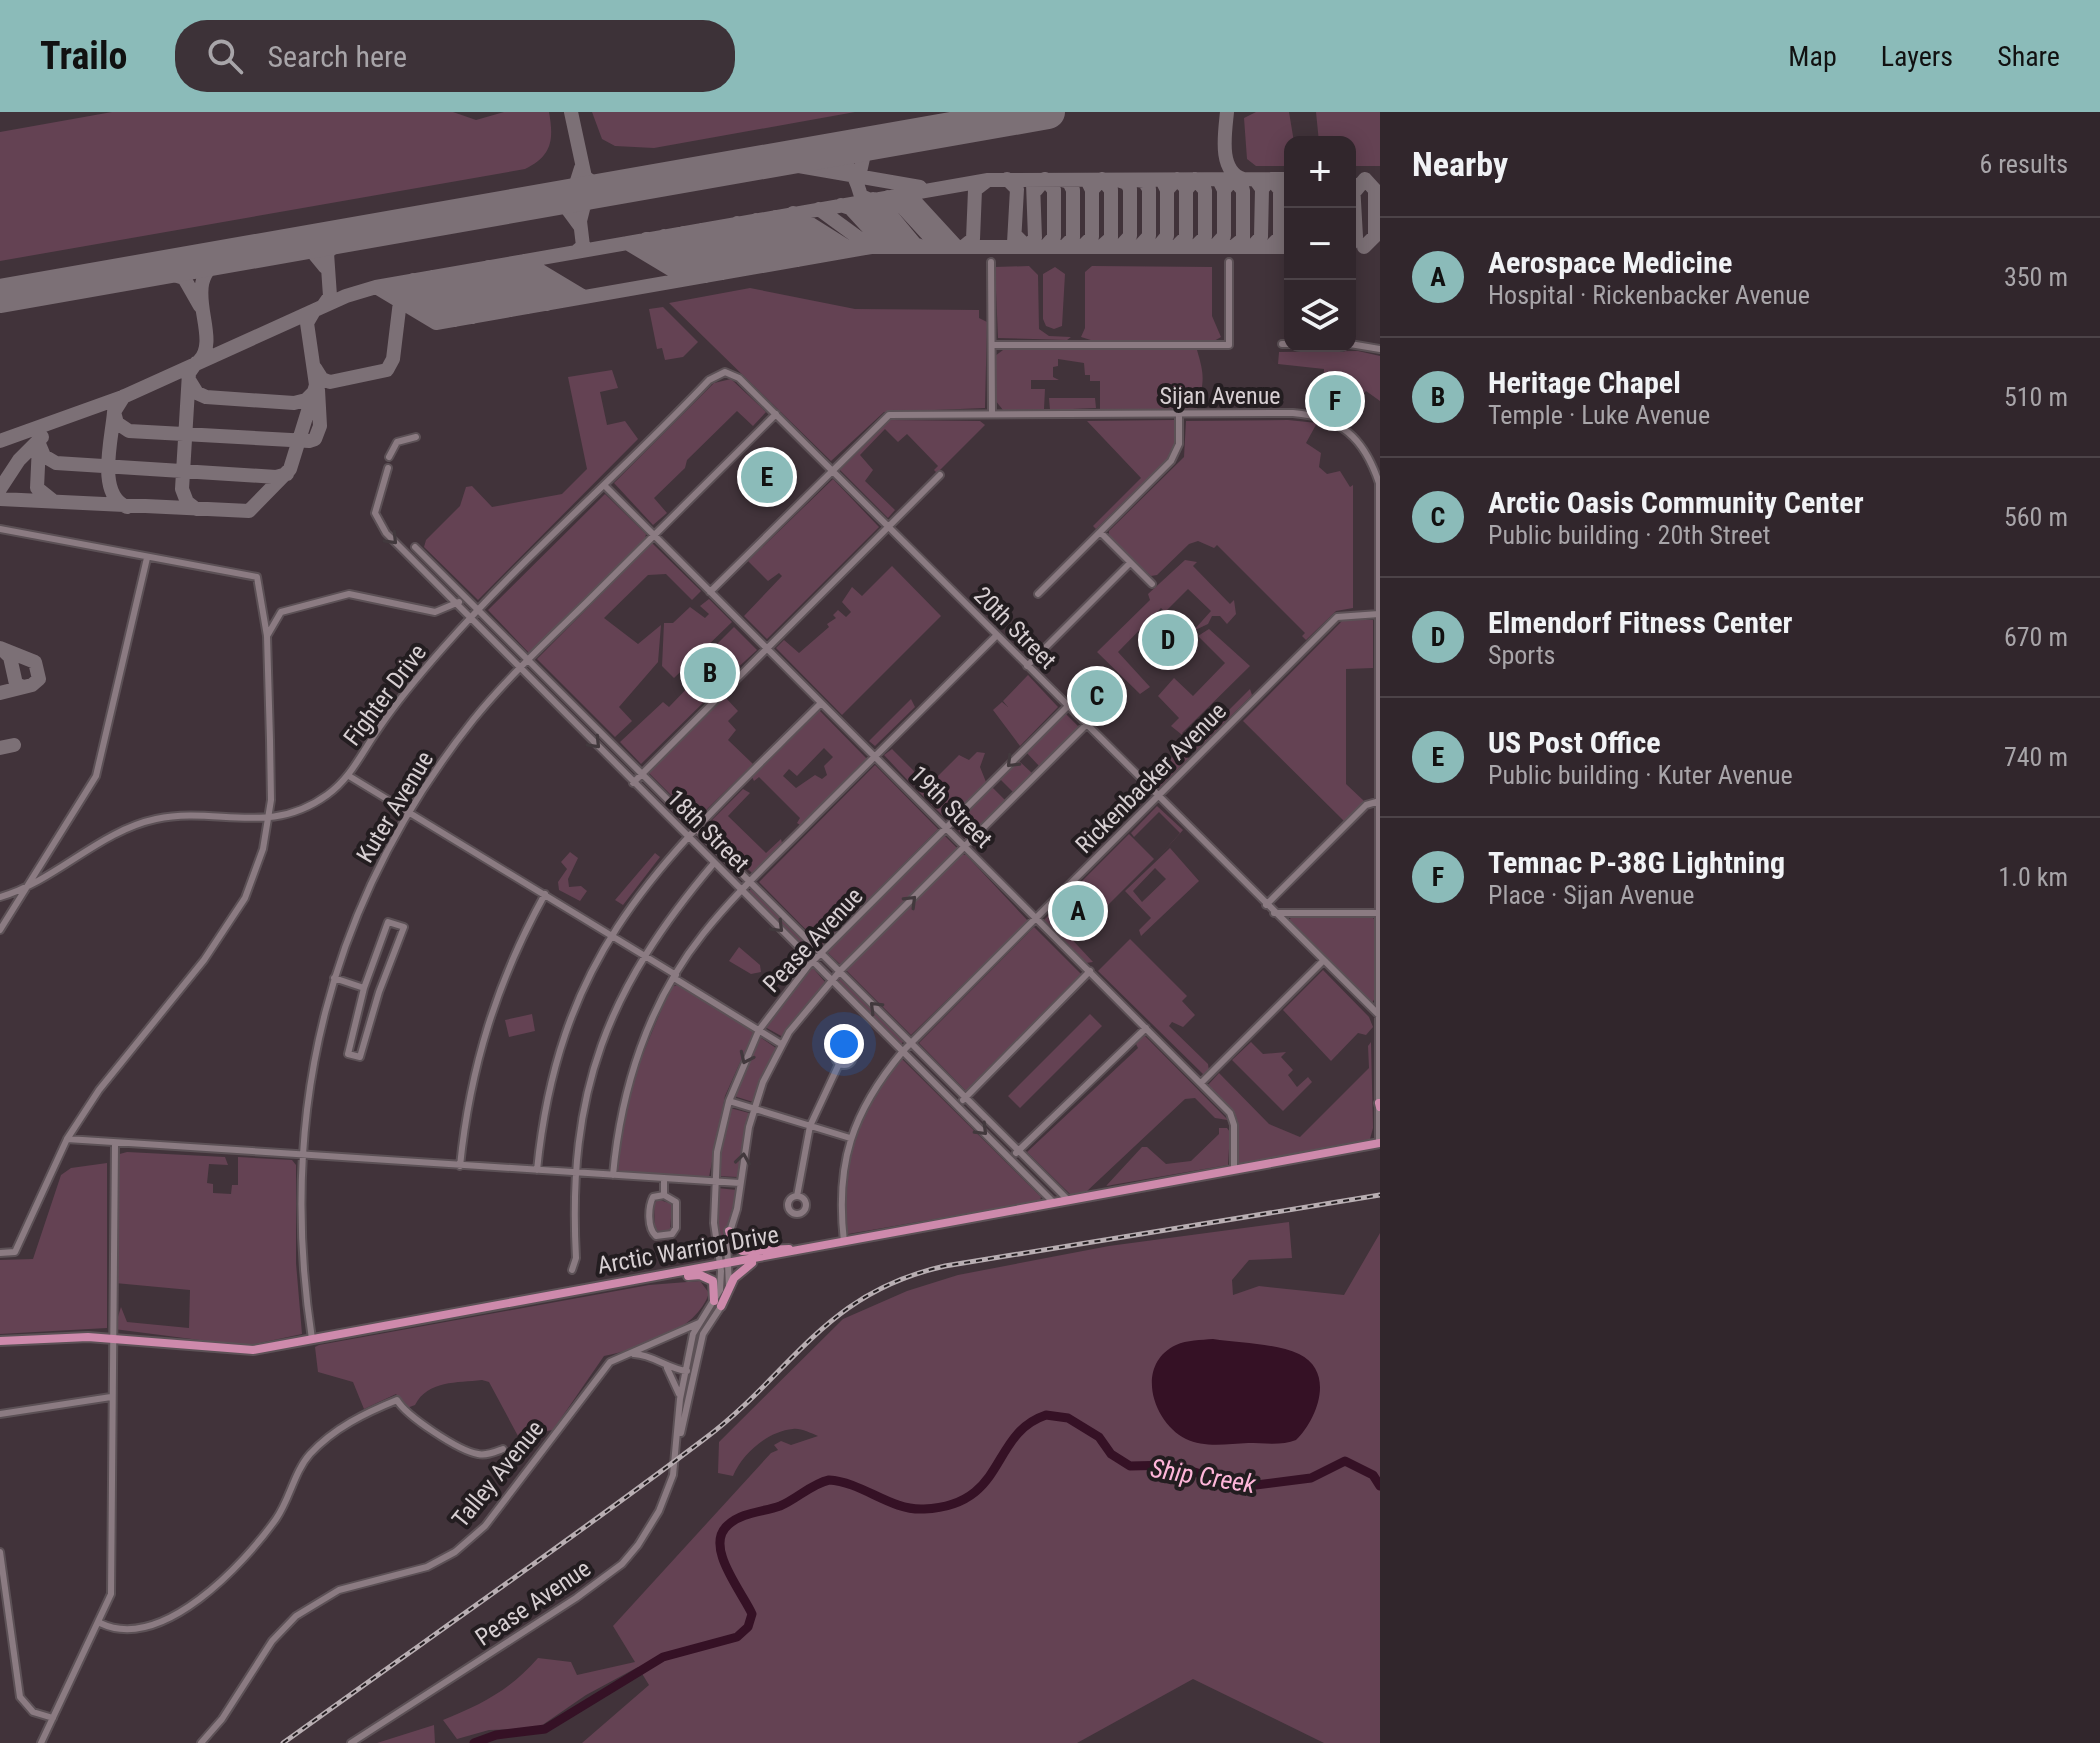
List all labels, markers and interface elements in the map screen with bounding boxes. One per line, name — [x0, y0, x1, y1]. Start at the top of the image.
search box — [175, 20, 735, 92]
text: Trailo — [40, 34, 127, 78]
icon: search — [203, 34, 247, 78]
text: Search here — [267, 39, 407, 74]
text: Map — [1788, 40, 1837, 73]
text: Layers — [1881, 40, 1953, 73]
text: Share — [1997, 40, 2060, 73]
map controls — [1284, 136, 1356, 352]
button: + — [1284, 136, 1356, 208]
text: Nearby — [1412, 144, 1508, 184]
text: 6 results — [1979, 149, 2068, 179]
button: − — [1284, 208, 1356, 280]
text: Aerospace Medicine — [1488, 245, 1732, 280]
text: A — [1430, 262, 1446, 292]
text: 350 m — [2004, 262, 2068, 292]
button: layers — [1284, 280, 1356, 352]
text: Hospital · Rickenbacker Avenue — [1488, 280, 1810, 310]
text: Heritage Chapel — [1488, 365, 1681, 400]
pin: F — [1309, 371, 1361, 431]
street label: Sijan Avenue — [1159, 382, 1281, 410]
text: B — [1431, 382, 1445, 412]
text: 510 m — [2004, 382, 2068, 412]
text: Temple · Luke Avenue — [1488, 400, 1710, 430]
pin: E — [741, 447, 793, 507]
text: Arctic Oasis Community Center — [1488, 485, 1864, 520]
text: C — [1431, 502, 1445, 532]
text: 560 m — [2004, 502, 2068, 532]
text: Public building · 20th Street — [1488, 520, 1770, 550]
one-way arrow — [382, 529, 396, 544]
street label: 20th Street — [968, 581, 1062, 675]
text: Elmendorf Fitness Center — [1488, 605, 1792, 640]
pin: D — [1142, 610, 1194, 670]
text: D — [1431, 622, 1445, 652]
text: 670 m — [2004, 622, 2068, 652]
street label: Fighter Drive — [338, 639, 432, 751]
text: Sports — [1488, 640, 1555, 670]
pin: B — [684, 643, 736, 703]
pin: C — [1071, 666, 1123, 726]
street label: Rickenbacker Avenue — [1070, 697, 1232, 859]
text: US Post Office — [1488, 725, 1661, 760]
one-way arrow — [585, 733, 599, 748]
text: E — [1432, 742, 1444, 772]
text: 740 m — [2004, 742, 2068, 772]
street label: Kuter Avenue — [351, 746, 439, 868]
one-way arrow — [1007, 753, 1021, 768]
street label: 19th Street — [904, 760, 998, 854]
text: Public building · Kuter Avenue — [1488, 760, 1793, 790]
street label: 18th Street — [661, 784, 755, 878]
text: Temnac P-38G Lightning — [1488, 845, 1785, 880]
text: F — [1432, 862, 1444, 892]
text: 1.0 km — [1998, 862, 2068, 892]
text: Place · Sijan Avenue — [1488, 880, 1694, 910]
pin: A — [1052, 881, 1104, 941]
street label: Pease Avenue — [758, 882, 868, 998]
one-way arrow — [902, 896, 916, 910]
one-way arrow — [769, 917, 784, 932]
one-way arrow — [870, 1002, 885, 1016]
your location — [824, 1024, 864, 1064]
one-way arrow — [740, 1050, 756, 1064]
one-way arrow — [973, 1121, 987, 1135]
one-way arrow — [734, 1153, 751, 1166]
street label: Arctic Warrior Drive — [595, 1220, 781, 1280]
street label: Talley Avenue — [446, 1415, 550, 1533]
water label: Ship Creek — [1148, 1453, 1258, 1499]
street label: Pease Avenue — [470, 1554, 596, 1652]

